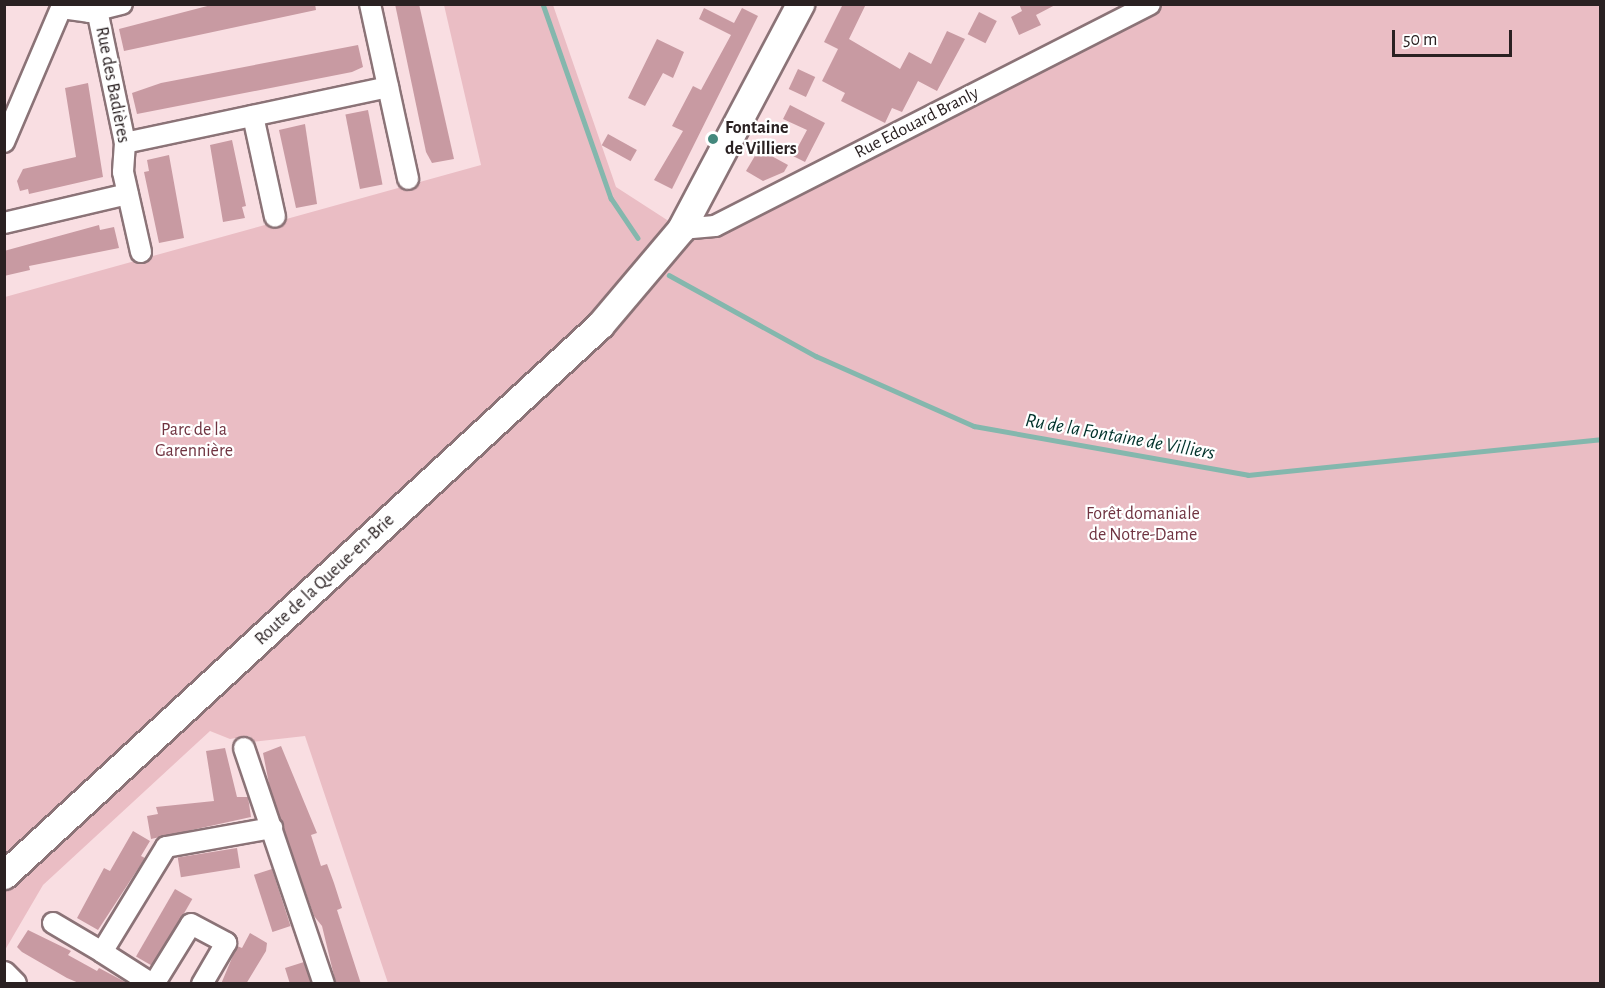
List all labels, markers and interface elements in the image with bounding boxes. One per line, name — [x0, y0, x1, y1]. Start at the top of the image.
scale bar — [1395, 18, 1515, 56]
street label: Rue des Badières — [90, 25, 134, 145]
text: 50 m — [1403, 31, 1437, 49]
street label: Rue Edouard Branly — [851, 82, 983, 164]
place label: Fontaine de Villiers — [725, 118, 797, 160]
marker: Fontaine de Villiers — [706, 132, 720, 146]
water label: Ru de la Fontaine de Villiers — [1023, 409, 1217, 465]
park label: Parc de la Garennière — [155, 420, 233, 462]
park label: Forêt domaniale de Notre-Dame — [1086, 504, 1200, 546]
street label: Route de la Queue-en-Brie — [251, 510, 399, 650]

